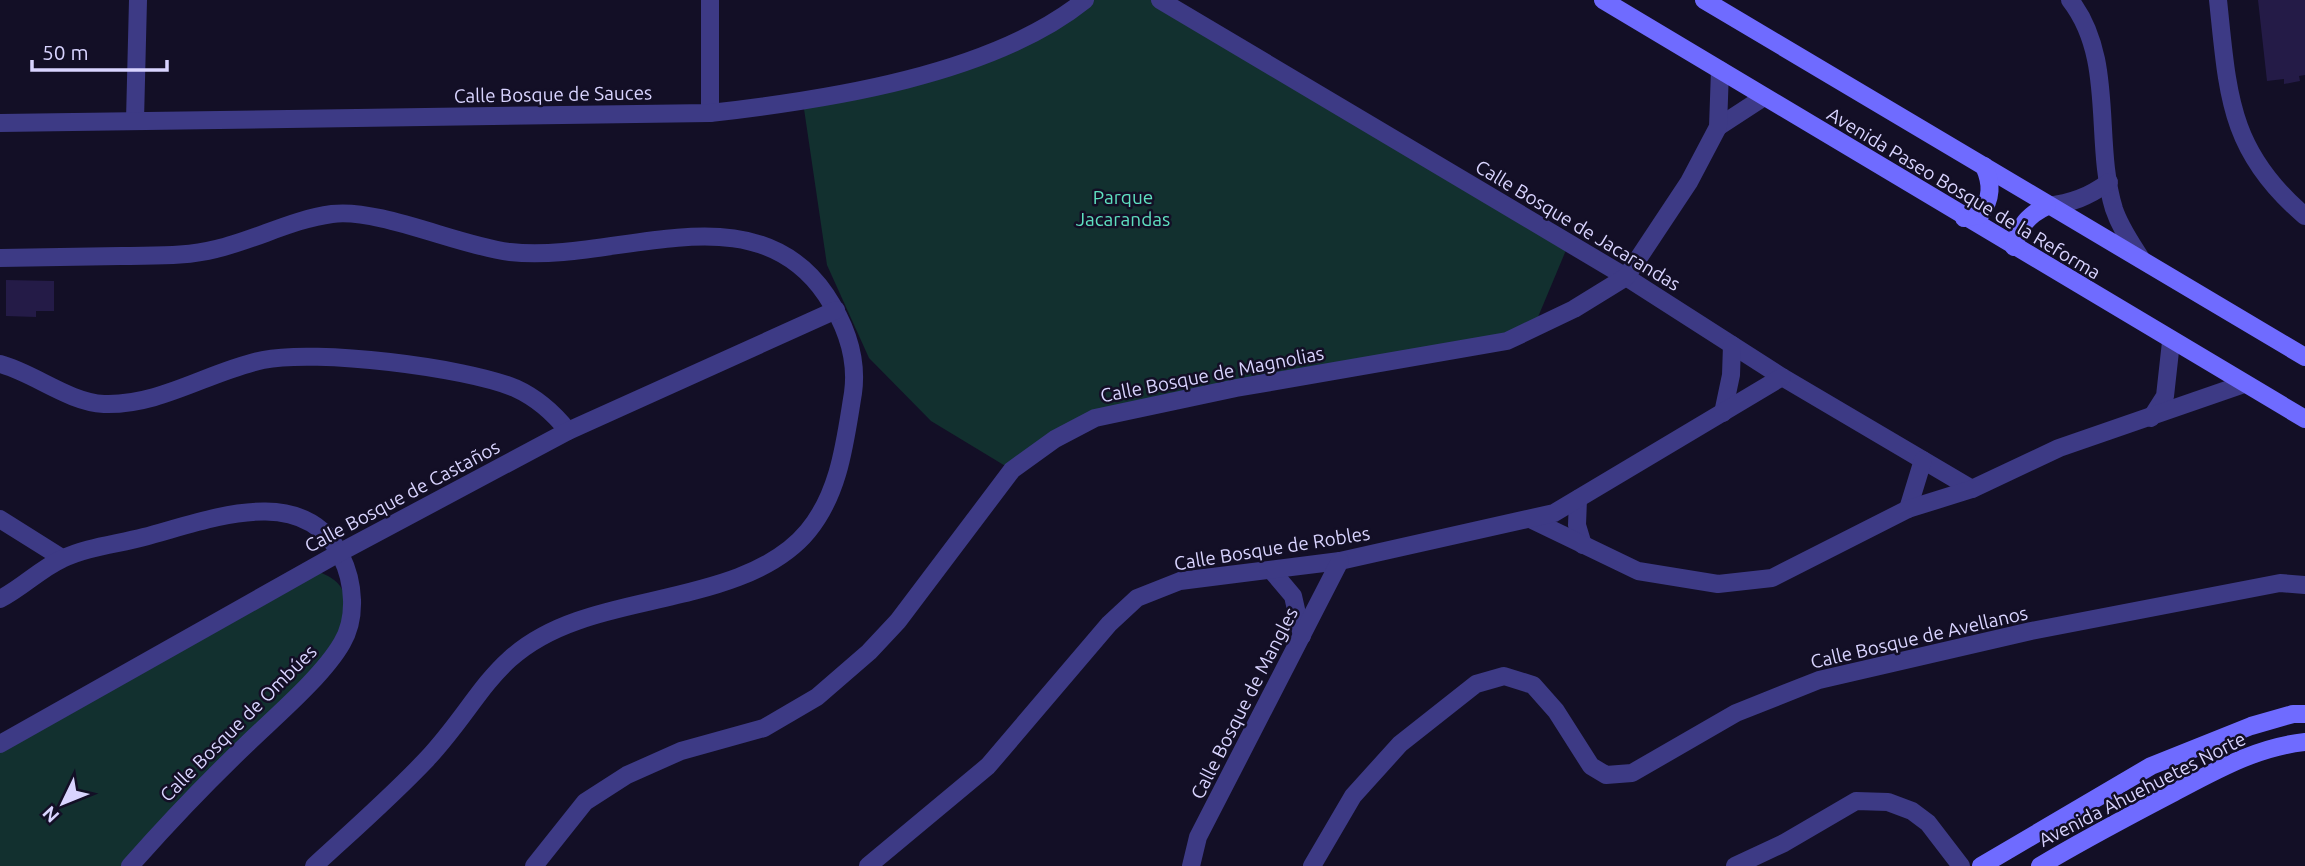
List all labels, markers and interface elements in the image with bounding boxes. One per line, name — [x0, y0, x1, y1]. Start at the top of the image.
scale bar — [32, 28, 166, 72]
text: 50 m — [42, 40, 89, 64]
street label: Calle Bosque de Sauces — [454, 81, 652, 107]
street label: Avenida Paseo Bosque de la Reforma — [1823, 102, 2105, 284]
street label: Calle Bosque de Jacarandas — [1472, 155, 1684, 295]
park label: Parque Jacarandas — [1076, 186, 1170, 230]
street label: Calle Bosque de Magnolias — [1098, 342, 1326, 406]
street label: Calle Bosque de Castaños — [301, 435, 503, 557]
street label: Calle Bosque de Robles — [1172, 522, 1372, 574]
street label: Calle Bosque de Avellanos — [1808, 601, 2030, 673]
street label: Calle Bosque de Mangles — [1186, 603, 1302, 803]
street label: Calle Bosque de Ombúes — [155, 640, 321, 806]
street label: Avenida Ahuehuetes Norte — [2035, 727, 2249, 851]
north arrow — [28, 768, 98, 838]
text: N — [38, 802, 63, 827]

